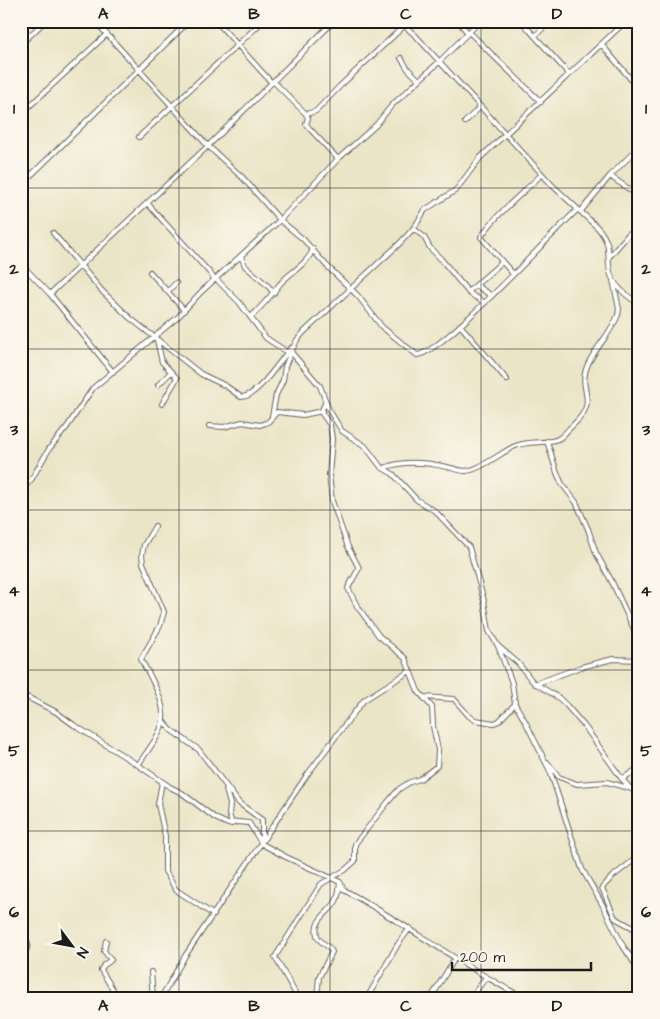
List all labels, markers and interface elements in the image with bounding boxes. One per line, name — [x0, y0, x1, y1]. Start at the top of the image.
text: A — [98, 3, 109, 25]
text: B — [248, 3, 260, 25]
text: C — [400, 3, 412, 25]
text: D — [552, 3, 563, 25]
text: 1 — [13, 98, 16, 120]
text: 1 — [645, 98, 648, 120]
text: 2 — [8, 258, 19, 280]
text: 2 — [640, 258, 651, 280]
text: 3 — [9, 419, 19, 441]
text: 3 — [641, 419, 651, 441]
text: 4 — [9, 580, 20, 602]
text: 4 — [641, 580, 652, 602]
text: 5 — [8, 740, 20, 762]
text: 5 — [640, 740, 652, 762]
text: 6 — [9, 901, 19, 923]
text: 6 — [641, 901, 651, 923]
north arrow — [48, 922, 98, 972]
scale bar — [452, 939, 591, 971]
text: N — [71, 943, 93, 962]
text: 200 m — [460, 947, 506, 968]
text: A — [98, 995, 109, 1017]
text: B — [248, 995, 260, 1017]
text: C — [400, 995, 412, 1017]
text: D — [552, 995, 563, 1017]

